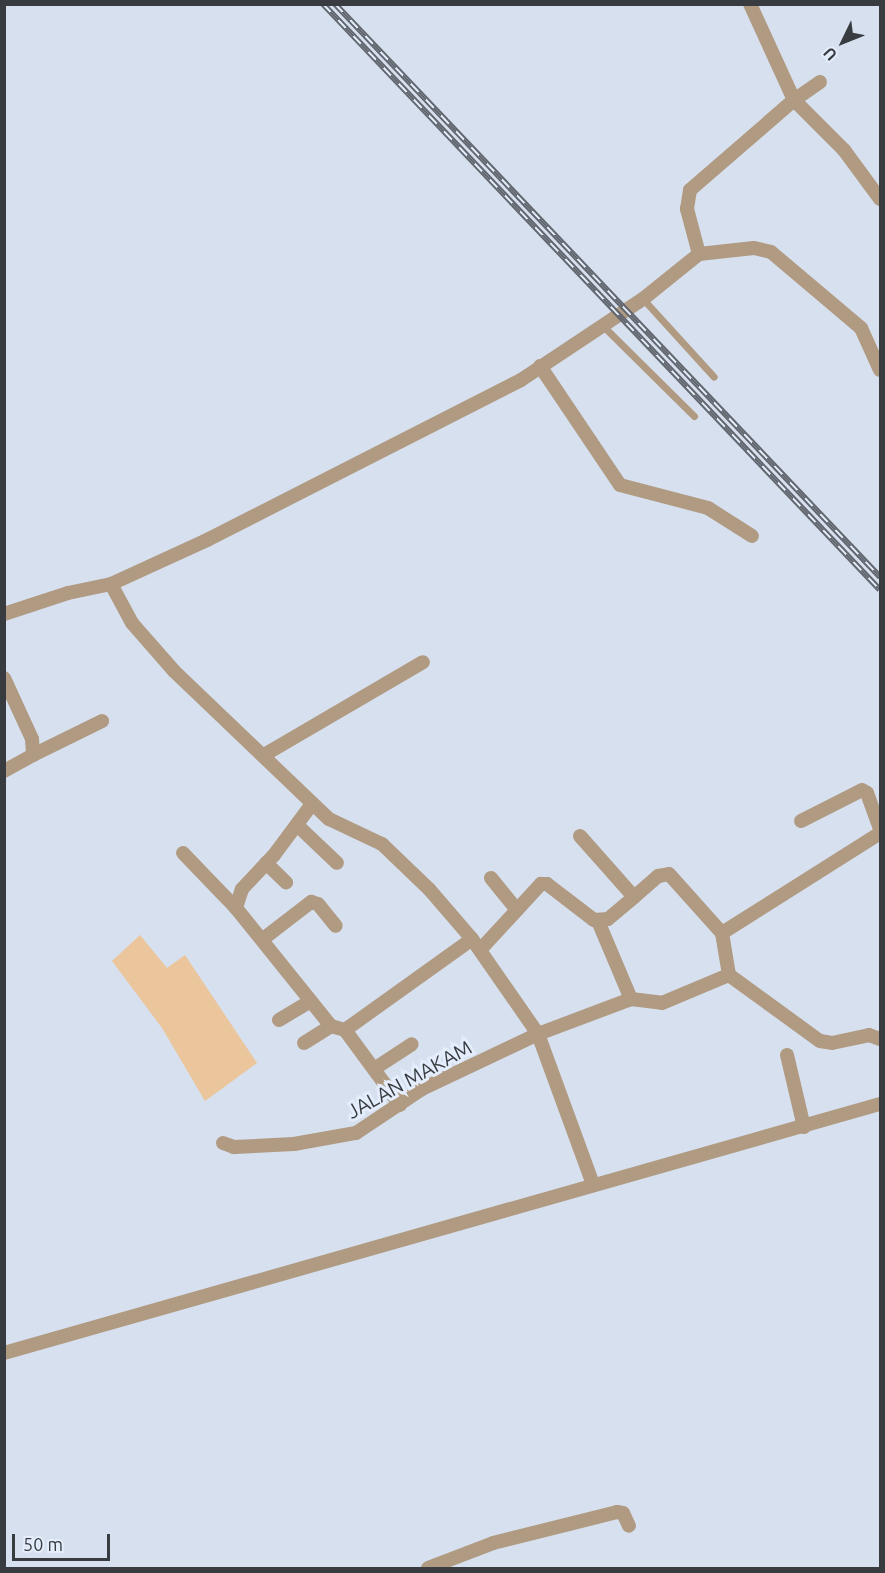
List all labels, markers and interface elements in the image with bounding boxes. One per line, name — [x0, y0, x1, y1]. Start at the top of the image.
north arrow — [813, 12, 873, 72]
text: U — [819, 44, 840, 65]
street label: JALAN MAKAM — [342, 1035, 476, 1123]
scale bar — [15, 1522, 112, 1560]
text: 50 m — [23, 1534, 63, 1554]

